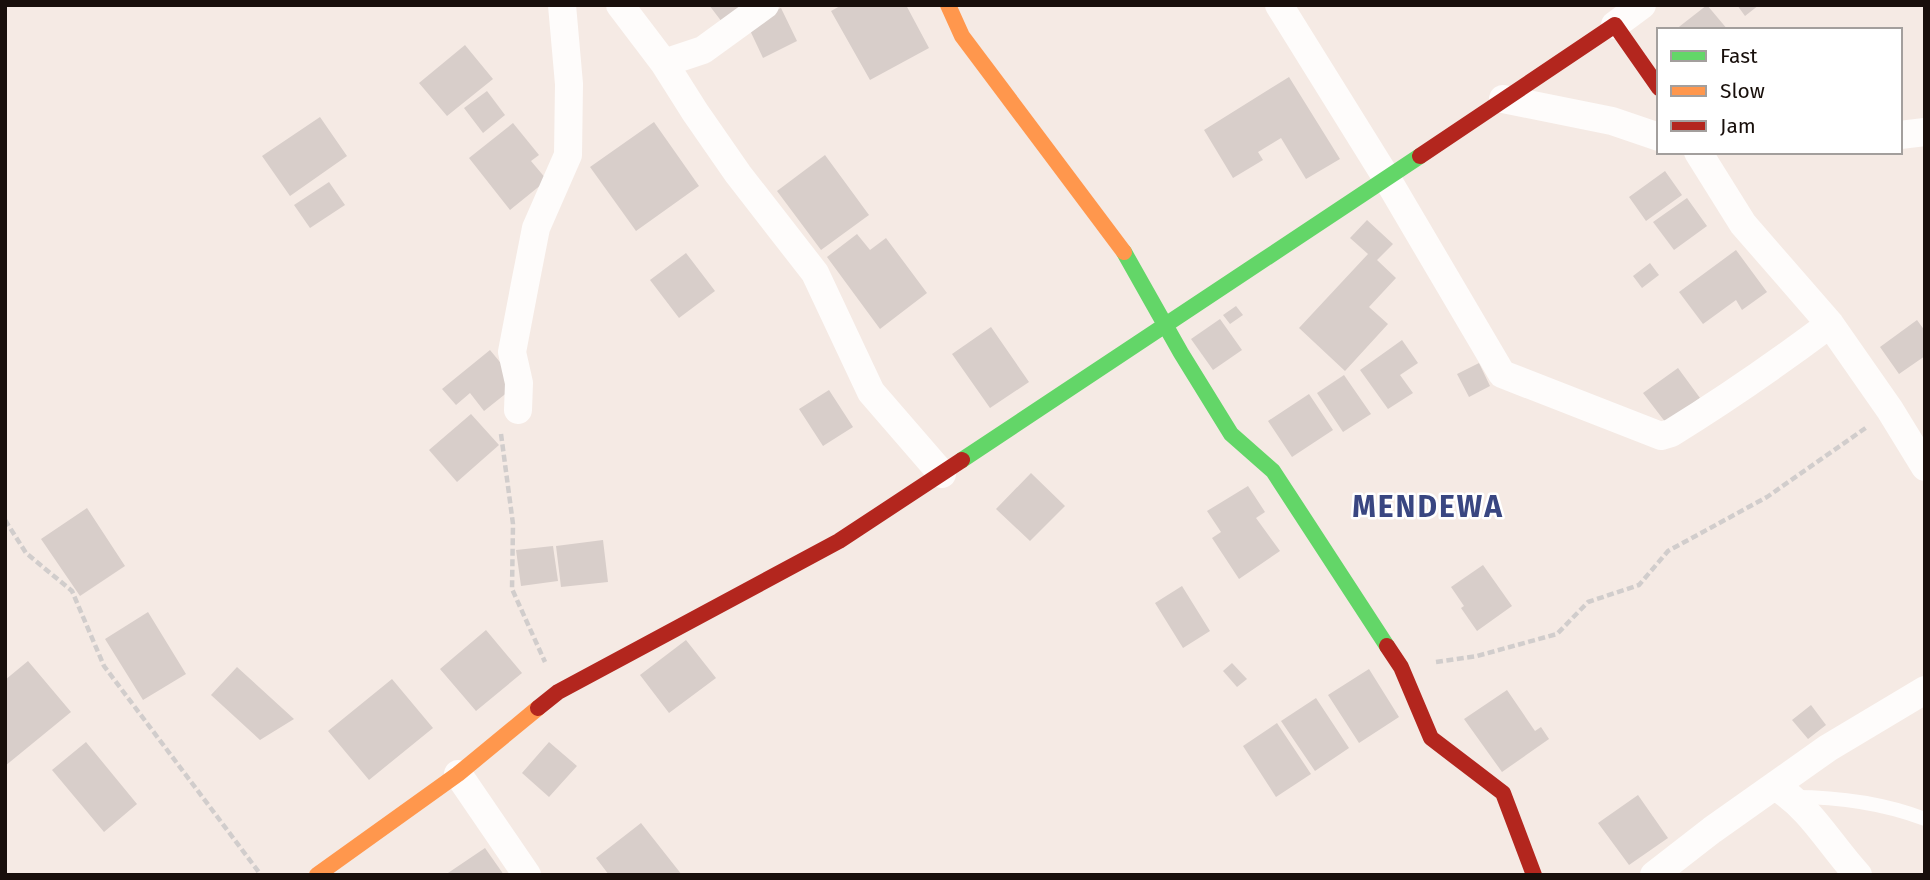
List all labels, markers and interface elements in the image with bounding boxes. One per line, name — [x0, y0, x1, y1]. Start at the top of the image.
legend — [1657, 28, 1902, 154]
text: Fast — [1720, 43, 1758, 69]
text: Slow — [1720, 78, 1765, 104]
text: Jam — [1720, 113, 1756, 139]
district label: MENDEWA — [1352, 489, 1504, 525]

